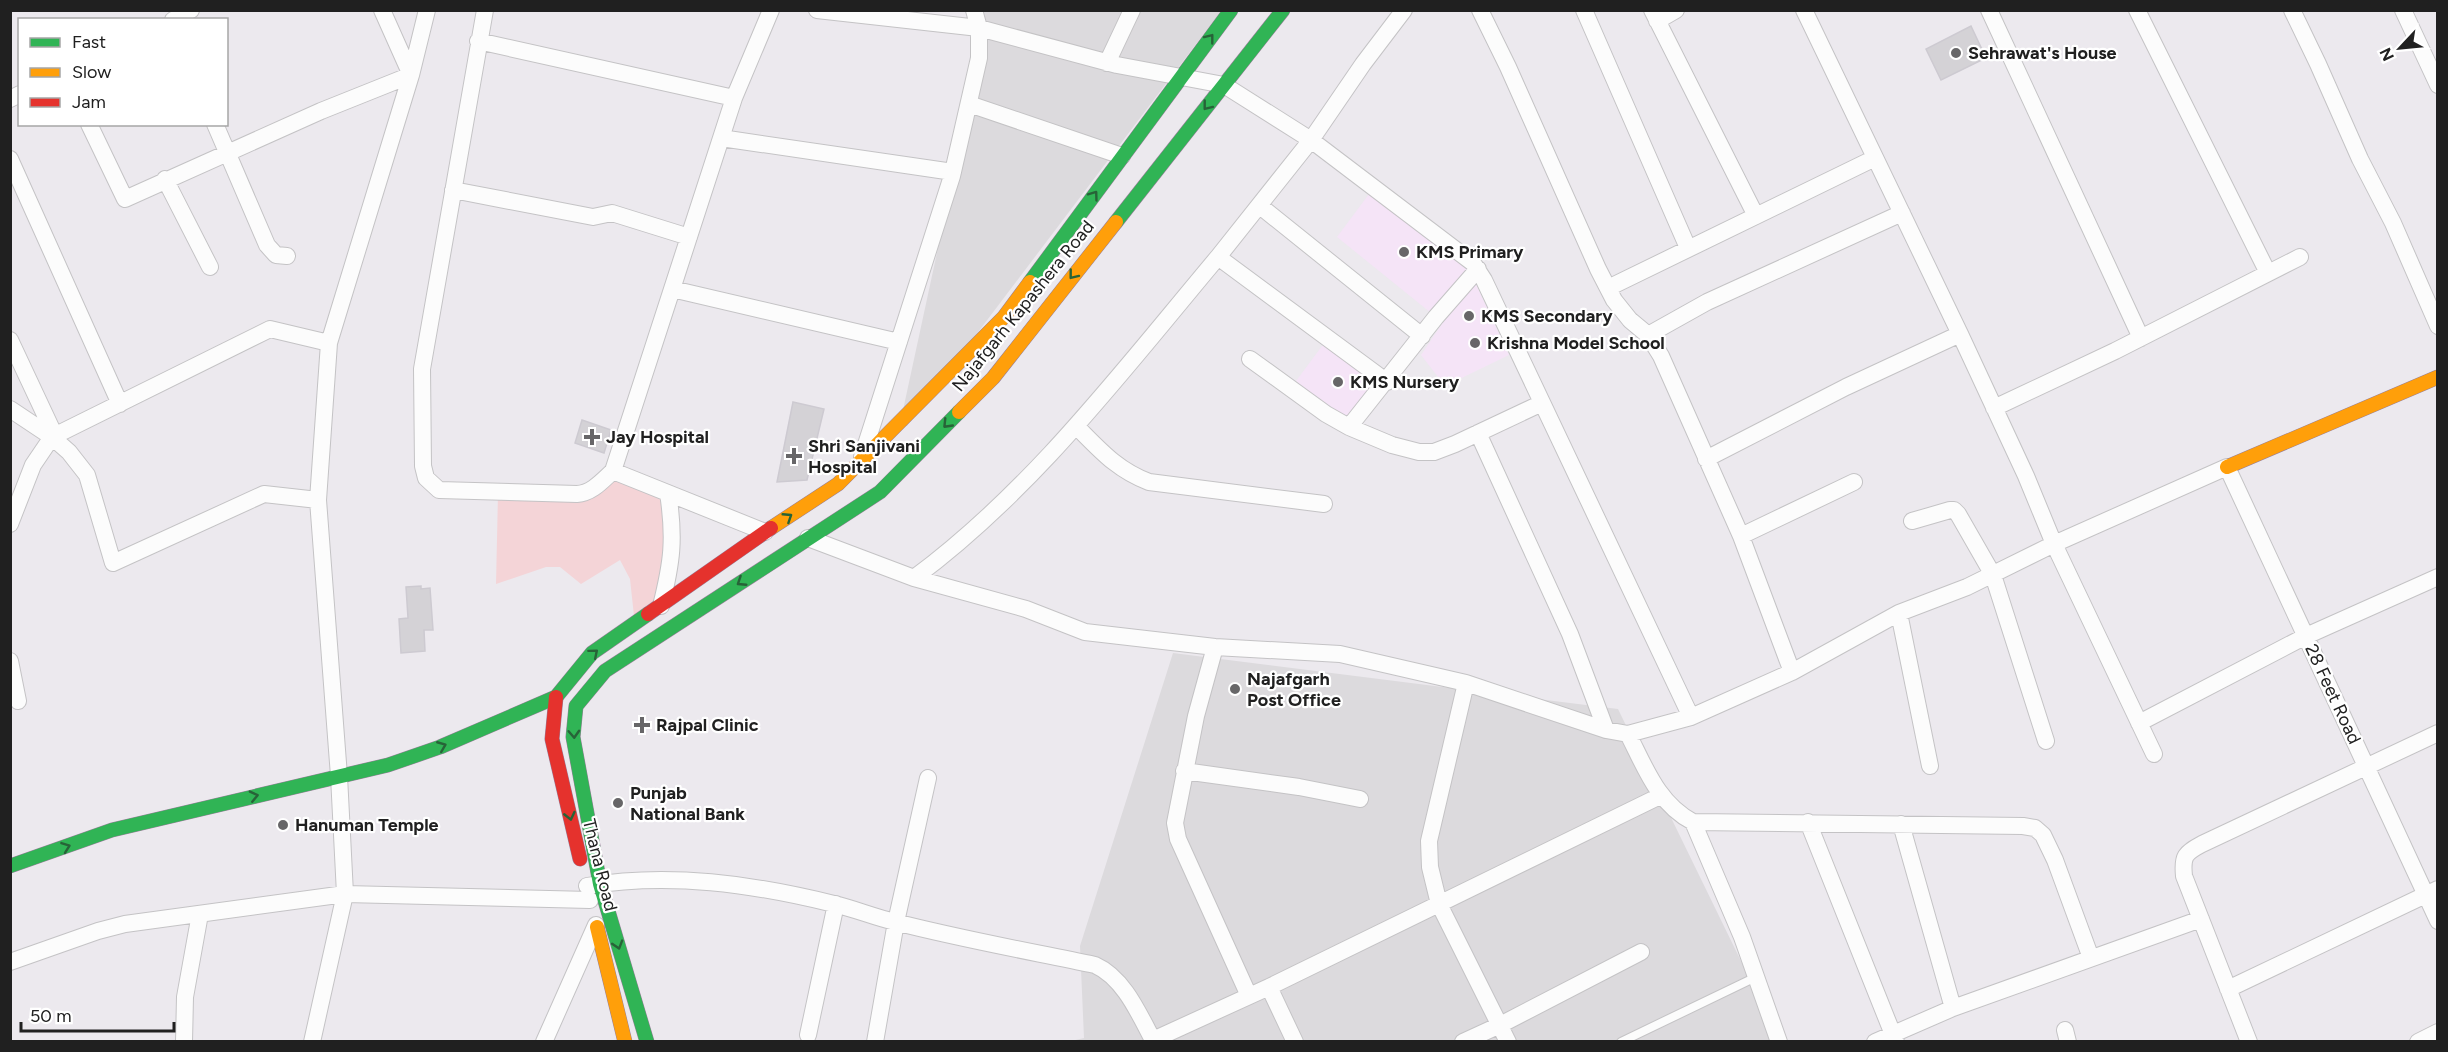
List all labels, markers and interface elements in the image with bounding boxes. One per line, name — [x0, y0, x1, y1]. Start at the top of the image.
legend — [18, 18, 228, 126]
north arrow — [2370, 18, 2430, 78]
text: Fast — [72, 31, 106, 53]
one-way arrow — [1203, 34, 1214, 45]
place label: Sehrawat's House — [1968, 42, 2117, 64]
text: N — [2376, 45, 2398, 64]
marker: Sehrawat's House — [1949, 46, 1963, 60]
text: Slow — [72, 61, 111, 83]
text: Jam — [72, 91, 106, 113]
one-way arrow — [1204, 99, 1215, 110]
one-way arrow — [1086, 190, 1097, 201]
street label: Najafgarh Kapashera Road — [947, 216, 1099, 396]
place label: KMS Primary — [1416, 241, 1524, 263]
marker: KMS Primary — [1397, 245, 1411, 259]
one-way arrow — [1070, 269, 1081, 280]
place label: KMS Secondary — [1481, 305, 1613, 327]
marker: KMS Secondary — [1462, 309, 1476, 323]
place label: Krishna Model School — [1487, 332, 1665, 354]
marker: Krishna Model School — [1468, 336, 1482, 350]
place label: KMS Nursery — [1350, 371, 1460, 393]
marker: KMS Nursery — [1331, 375, 1345, 389]
one-way arrow — [944, 416, 955, 427]
place label: Jay Hospital — [606, 426, 709, 448]
marker: Jay Hospital — [583, 428, 601, 446]
place label: Shri Sanjivani Hospital — [808, 435, 920, 478]
marker: Shri Sanjivani Hospital — [785, 447, 803, 465]
one-way arrow — [782, 512, 792, 524]
one-way arrow — [737, 575, 748, 586]
street label: 28 Feet Road — [2300, 641, 2366, 747]
one-way arrow — [587, 649, 598, 660]
place label: Najafgarh Post Office — [1247, 668, 1341, 711]
marker: Najafgarh Post Office — [1228, 682, 1242, 696]
place label: Rajpal Clinic — [656, 714, 759, 736]
marker: Rajpal Clinic — [633, 716, 651, 734]
one-way arrow — [567, 730, 580, 739]
one-way arrow — [436, 741, 447, 753]
place label: Punjab National Bank — [630, 782, 745, 825]
one-way arrow — [248, 791, 258, 804]
marker: Punjab National Bank — [611, 796, 625, 810]
one-way arrow — [562, 810, 575, 820]
place label: Hanuman Temple — [295, 814, 439, 836]
street label: Thana Road — [578, 817, 622, 913]
marker: Hanuman Temple — [276, 818, 290, 832]
one-way arrow — [60, 841, 70, 854]
one-way arrow — [611, 939, 623, 950]
scale bar — [21, 995, 174, 1033]
text: 50 m — [30, 1005, 72, 1027]

